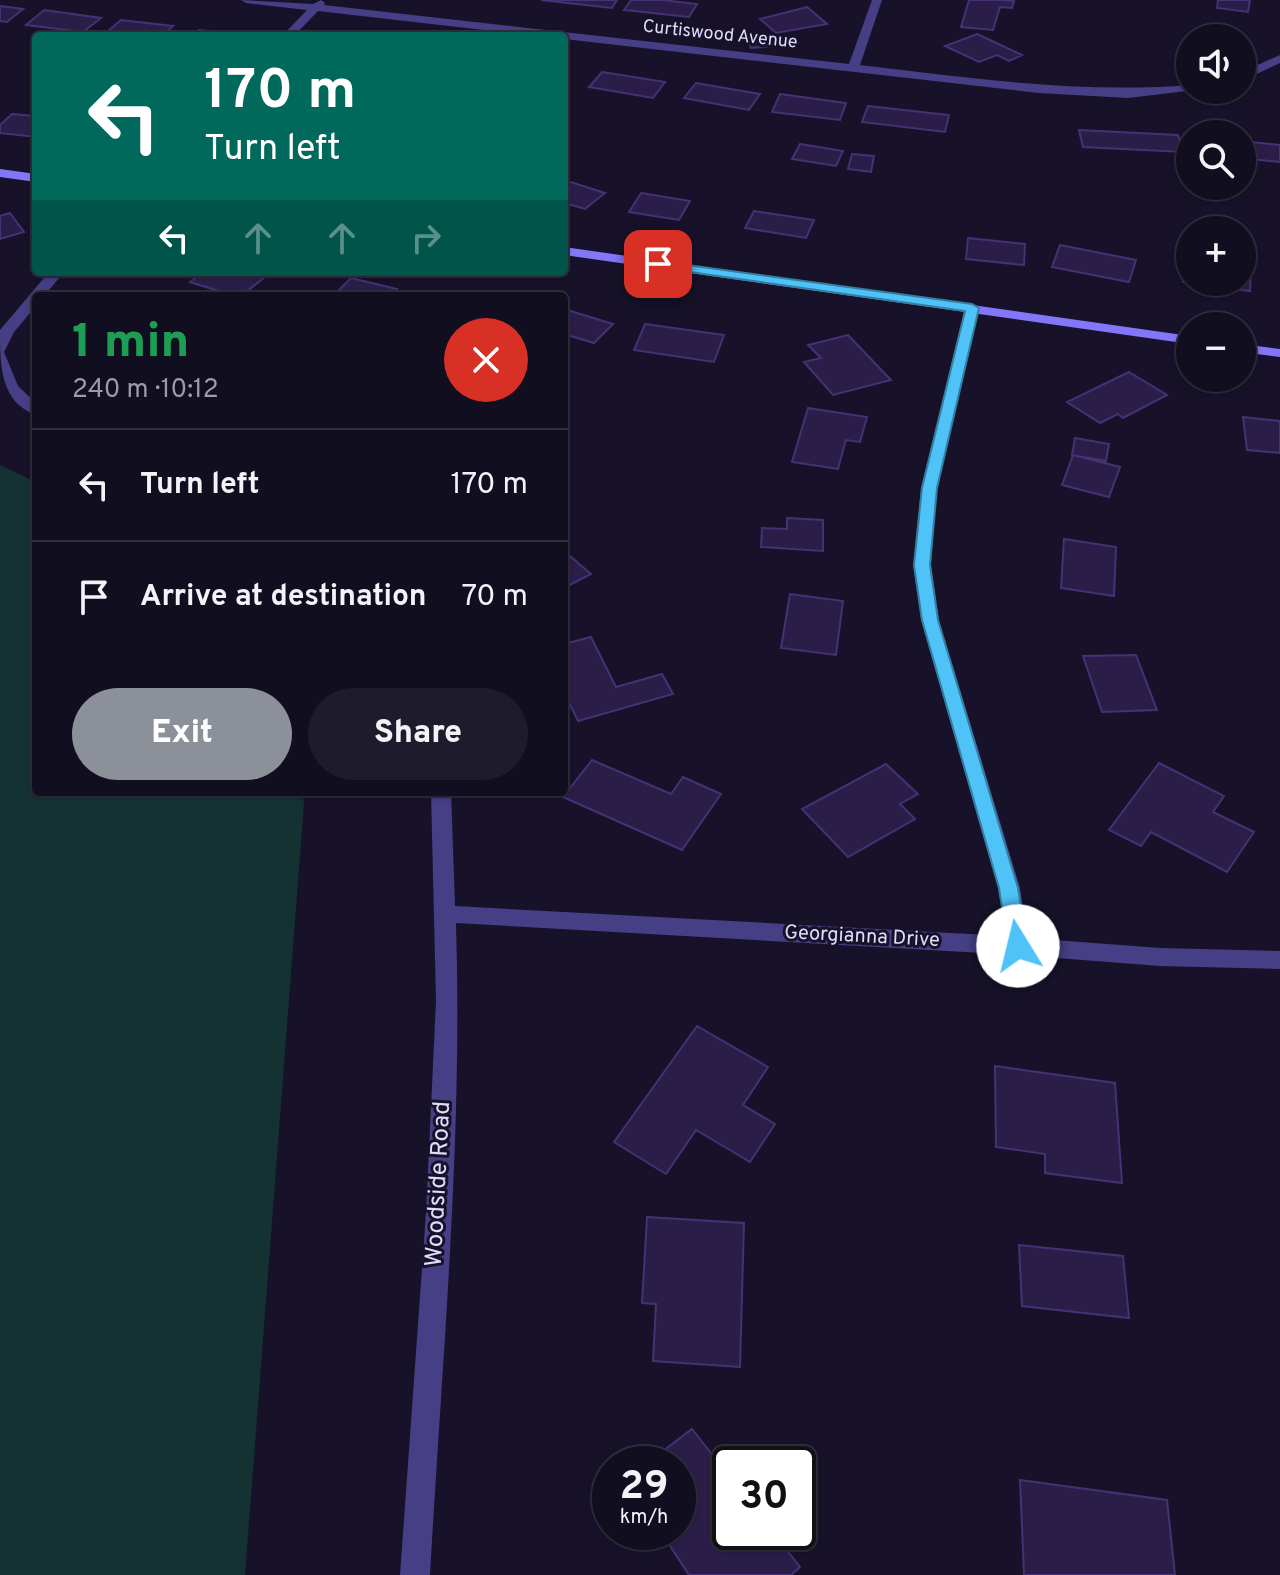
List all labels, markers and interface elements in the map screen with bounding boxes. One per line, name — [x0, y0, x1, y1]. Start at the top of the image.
street label: Curtiswood Avenue — [641, 15, 799, 55]
map controls — [1176, 24, 1256, 392]
button: sound — [1176, 24, 1256, 104]
text: 170 m — [204, 58, 356, 128]
icon: left — [72, 64, 176, 168]
button: search — [1176, 120, 1256, 200]
text: Turn left — [204, 127, 341, 173]
icon: left — [152, 216, 196, 260]
icon: ahead — [236, 216, 280, 260]
icon: ahead — [320, 216, 364, 260]
icon: right — [404, 216, 448, 260]
button: + — [1176, 216, 1256, 296]
pin — [624, 230, 692, 298]
icon: arrive — [636, 242, 680, 286]
button: − — [1176, 312, 1256, 392]
text: 1 min — [72, 314, 189, 374]
button: close — [444, 318, 528, 402]
text: 240 m · 10:12 — [72, 374, 219, 407]
icon: left — [72, 463, 116, 507]
text: Turn left — [140, 467, 260, 504]
text: 170 m — [450, 467, 528, 504]
icon: arrive — [72, 575, 116, 619]
text: Arrive at destination — [140, 579, 426, 616]
text: 70 m — [462, 579, 528, 616]
button: Exit — [72, 688, 292, 780]
button: Share — [308, 688, 528, 780]
position arrow — [976, 904, 1060, 988]
street label: Georgianna Drive — [784, 920, 940, 954]
street label: Woodside Road — [420, 1100, 458, 1268]
speed limit sign: 30 — [712, 1446, 816, 1550]
text: 29 — [619, 1463, 669, 1513]
text: km/h — [620, 1505, 668, 1531]

